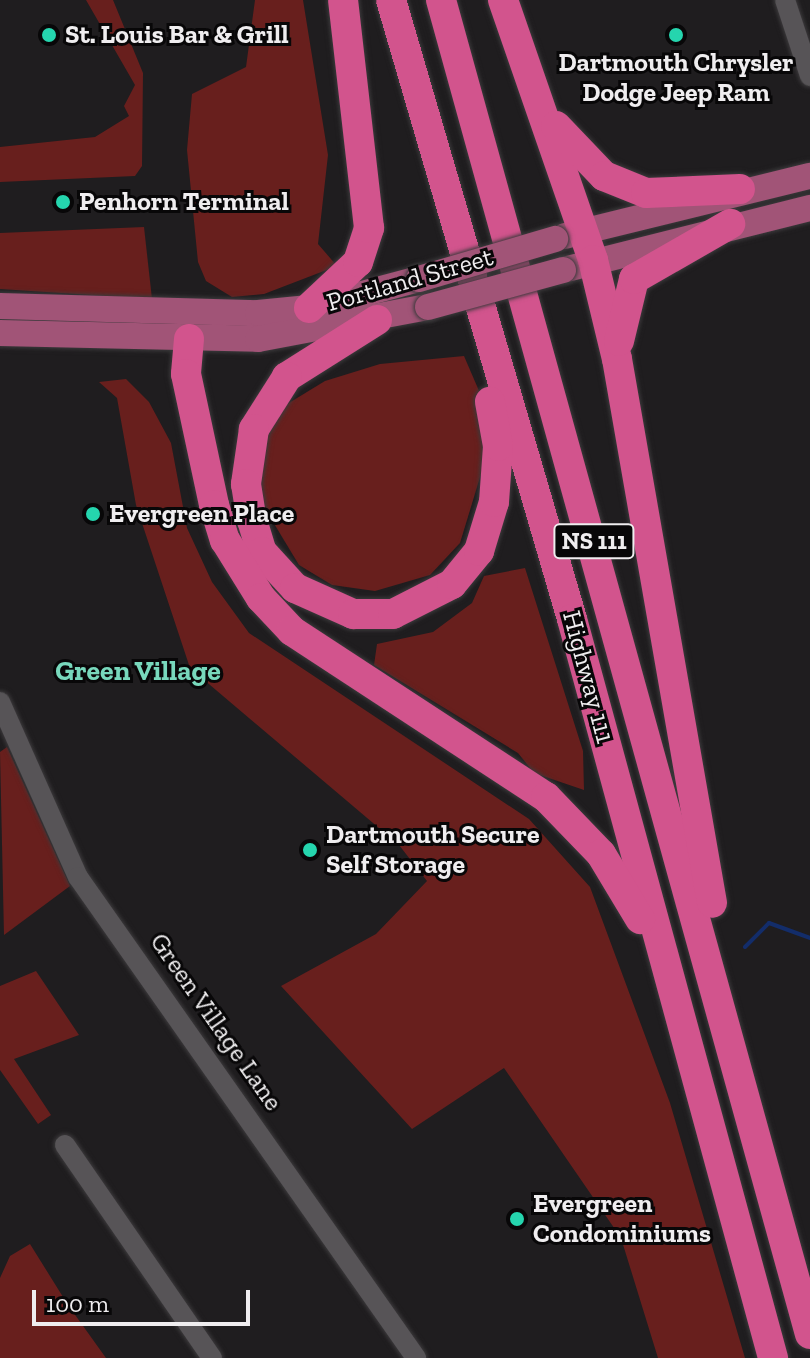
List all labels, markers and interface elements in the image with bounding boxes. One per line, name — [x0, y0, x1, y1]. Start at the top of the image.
place label: St. Louis Bar & Grill — [65, 19, 289, 51]
marker: St. Louis Bar & Grill — [40, 26, 58, 44]
marker: Dartmouth Chrysler Dodge Jeep Ram — [667, 26, 685, 44]
place label: Dartmouth Chrysler Dodge Jeep Ram — [558, 47, 794, 108]
place label: Penhorn Terminal — [79, 186, 289, 218]
marker: Penhorn Terminal — [54, 193, 72, 211]
street label: Portland Street — [323, 241, 497, 319]
place label: Evergreen Place — [109, 498, 294, 530]
marker: Evergreen Place — [84, 505, 102, 523]
road number: NS 111 — [552, 521, 636, 561]
street label: Highway 111 — [555, 607, 621, 747]
district label: Green Village — [55, 654, 221, 688]
place label: Dartmouth Secure Self Storage — [326, 819, 540, 880]
marker: Dartmouth Secure Self Storage — [301, 841, 319, 859]
street label: Green Village Lane — [143, 927, 289, 1117]
place label: Evergreen Condominiums — [533, 1188, 711, 1250]
marker: Evergreen Condominiums — [508, 1210, 526, 1228]
scale bar — [36, 1274, 254, 1324]
text: 100 m — [46, 1289, 109, 1318]

